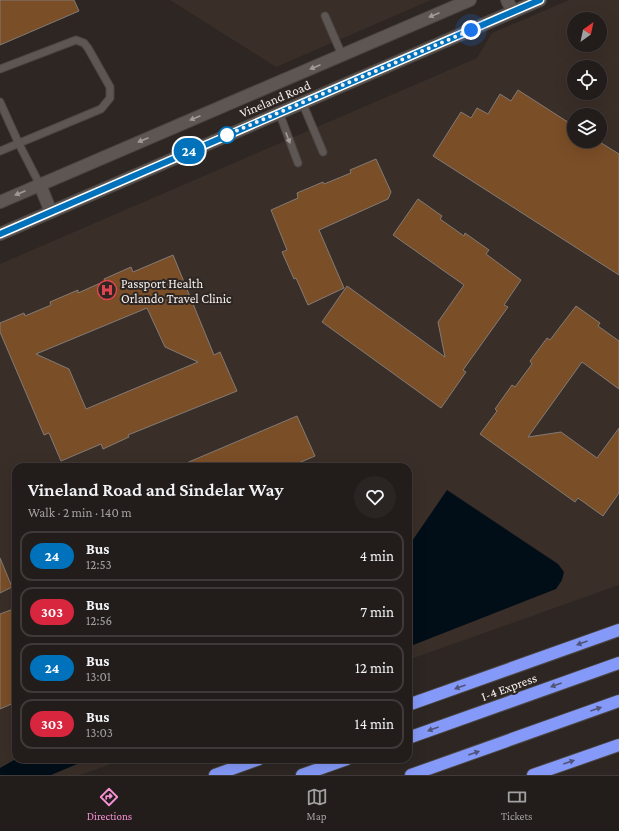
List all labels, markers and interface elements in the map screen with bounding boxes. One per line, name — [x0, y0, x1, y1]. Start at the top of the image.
north arrow — [567, 12, 607, 52]
map controls — [567, 12, 607, 148]
one-way arrow — [428, 13, 440, 19]
your location — [461, 20, 481, 40]
button: locate — [567, 60, 607, 100]
one-way arrow — [309, 64, 320, 70]
street label: Vineland Road — [237, 77, 313, 121]
button: layers — [567, 108, 607, 148]
one-way arrow — [190, 115, 201, 121]
unlabelled marker — [218, 126, 236, 144]
one-way arrow — [286, 132, 292, 144]
one-way arrow — [137, 138, 149, 144]
line badge: 24 — [171, 138, 207, 164]
text: 24 — [182, 143, 196, 159]
one-way arrow — [14, 190, 26, 197]
place label: Passport Health Orlando Travel Clinic — [121, 276, 232, 306]
hospital icon: Passport Health Orlando Travel Clinic — [96, 279, 118, 301]
button: heart — [354, 476, 396, 518]
text: Vineland Road and Sindelar Way — [28, 479, 284, 500]
text: Walk · 2 min · 140 m — [28, 505, 132, 520]
text: Bus — [86, 541, 109, 557]
text: 24 — [45, 548, 59, 564]
text: 4 min — [359, 548, 394, 564]
text: 12:53 — [86, 557, 112, 572]
text: Bus — [86, 597, 109, 613]
text: 303 — [41, 604, 63, 620]
text: 7 min — [360, 604, 394, 620]
text: 12:56 — [86, 613, 112, 628]
one-way arrow — [576, 640, 588, 646]
text: Bus — [86, 653, 109, 669]
text: 24 — [45, 660, 59, 676]
text: 12 min — [355, 660, 394, 676]
text: 13:01 — [86, 669, 111, 684]
street label: I-4 Express — [479, 670, 539, 704]
one-way arrow — [549, 682, 561, 688]
one-way arrow — [453, 684, 465, 690]
one-way arrow — [591, 706, 603, 712]
text: Bus — [86, 709, 109, 725]
text: 303 — [41, 716, 63, 732]
text: 14 min — [355, 716, 394, 732]
text: 13:03 — [86, 725, 113, 740]
one-way arrow — [427, 726, 439, 732]
one-way arrow — [468, 749, 480, 755]
one-way arrow — [564, 759, 576, 765]
tab: Directions — [87, 786, 132, 822]
tab: Map — [306, 786, 328, 822]
tab: Tickets — [501, 786, 532, 822]

